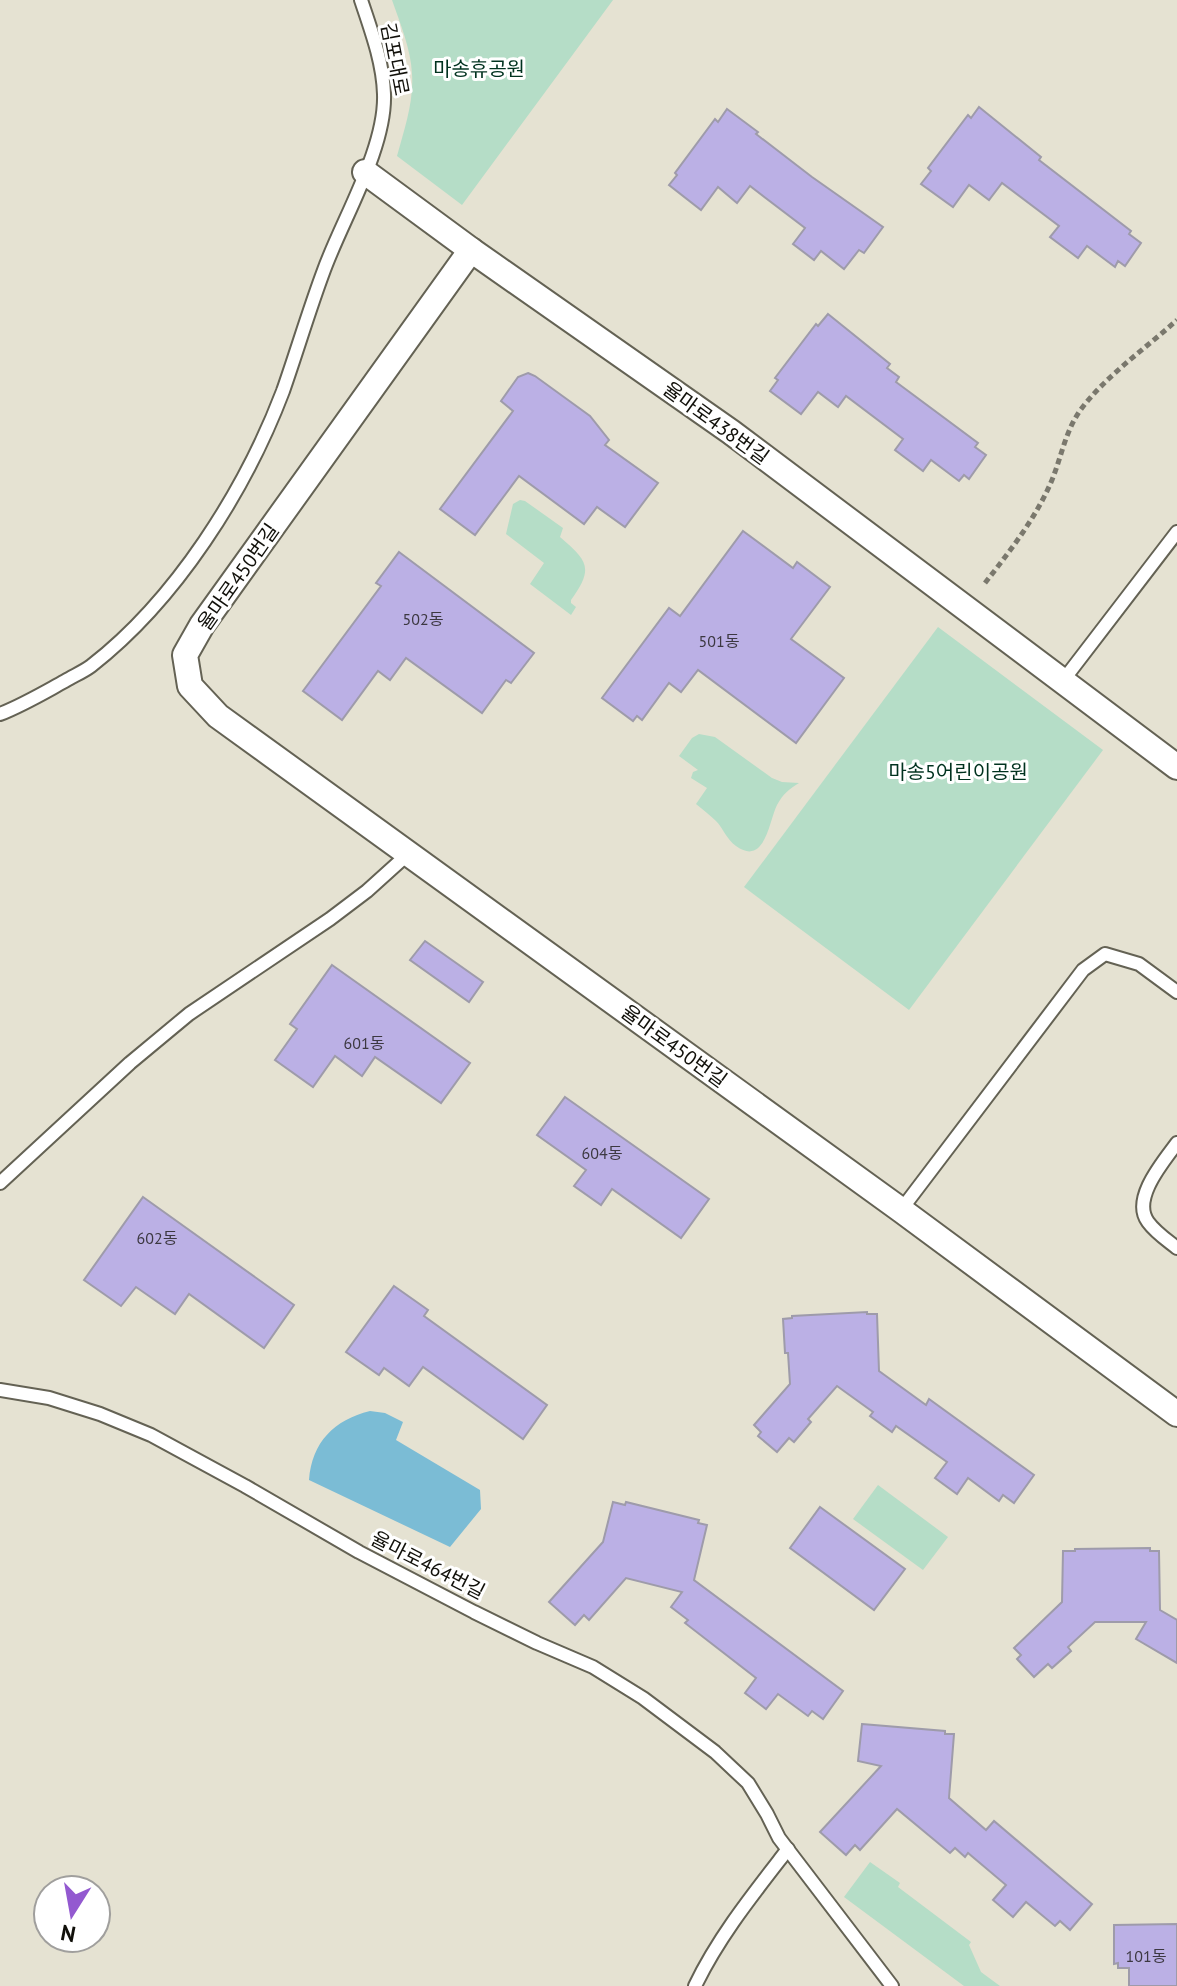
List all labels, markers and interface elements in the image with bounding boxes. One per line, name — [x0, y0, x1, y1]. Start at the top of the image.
street label: 김포대로 — [375, 20, 415, 98]
park label: 마송휴공원 — [433, 56, 525, 82]
street label: 율마로438번길 — [658, 376, 774, 470]
street label: 율마로450번길 — [192, 518, 284, 636]
house number: 502동 — [403, 609, 444, 629]
house number: 501동 — [699, 631, 740, 651]
park label: 마송5어린이공원 — [888, 759, 1028, 785]
street label: 율마로450번길 — [616, 999, 732, 1093]
house number: 601동 — [344, 1033, 385, 1053]
house number: 604동 — [582, 1143, 623, 1163]
house number: 602동 — [137, 1228, 178, 1248]
street label: 율마로464번길 — [367, 1525, 489, 1605]
north arrow — [32, 1874, 112, 1954]
text: N — [58, 1919, 78, 1949]
house number: 101동 — [1126, 1946, 1167, 1966]

